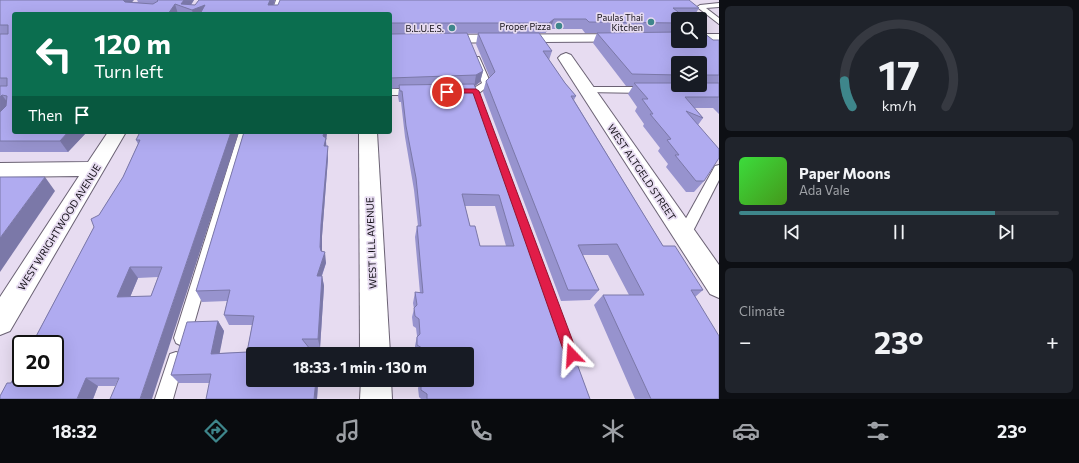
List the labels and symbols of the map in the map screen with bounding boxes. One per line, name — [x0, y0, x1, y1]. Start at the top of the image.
place label: Paulas Thai Kitchen — [597, 12, 643, 33]
marker: Paulas Thai Kitchen — [646, 17, 656, 27]
place label: Proper Pizza — [500, 21, 551, 32]
marker: Proper Pizza — [554, 21, 564, 31]
place label: B.L.U.E.S. — [406, 23, 444, 34]
marker: B.L.U.E.S. — [447, 23, 457, 33]
pin — [430, 75, 464, 109]
street label: WEST ALTGELD STREET — [605, 122, 679, 223]
street label: WEST WRIGHTWOOD AVENUE — [15, 162, 103, 292]
street label: WEST LILL AVENUE — [363, 197, 379, 289]
position arrow — [551, 334, 593, 376]
speed limit sign: 20 — [12, 335, 64, 387]

